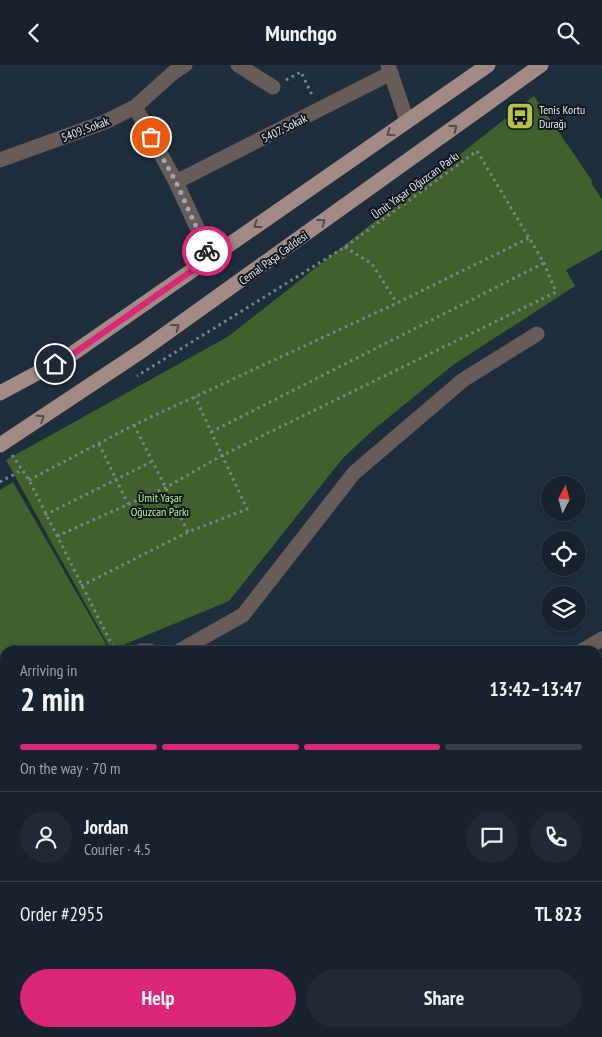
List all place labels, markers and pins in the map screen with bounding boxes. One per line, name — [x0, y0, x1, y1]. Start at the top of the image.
bus stop icon: Tenis Kortu Durağı — [505, 101, 535, 131]
place label: Tenis Kortu Durağı — [539, 102, 585, 131]
pin — [130, 116, 172, 158]
pin — [34, 343, 76, 385]

